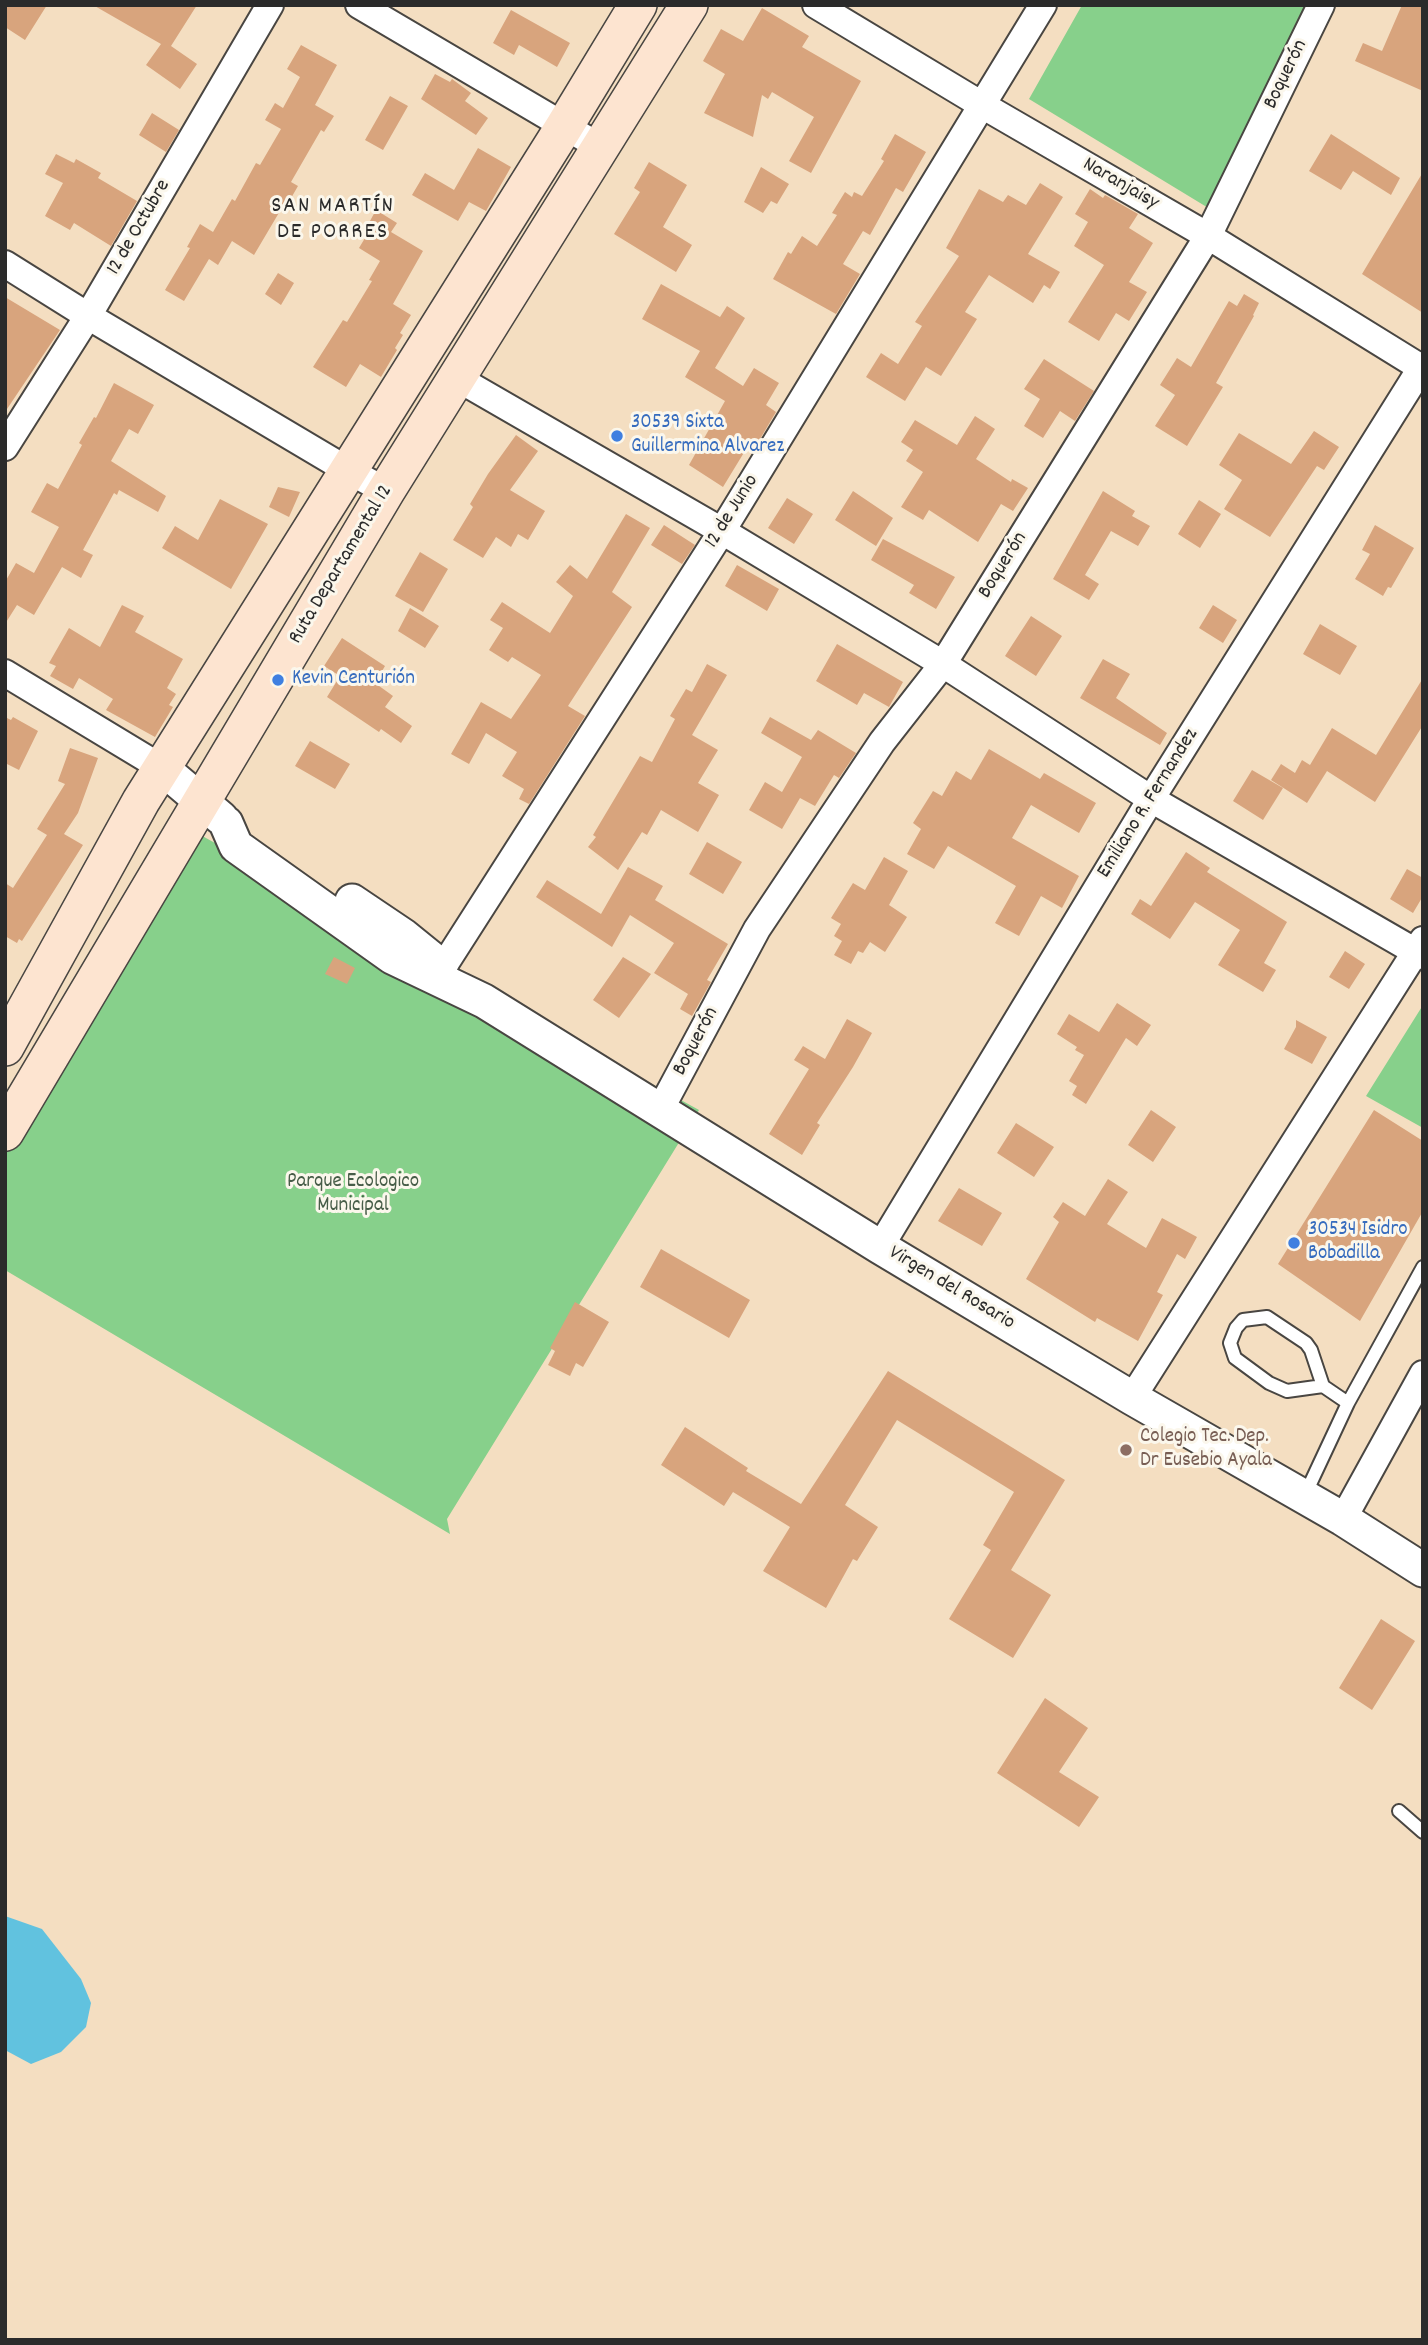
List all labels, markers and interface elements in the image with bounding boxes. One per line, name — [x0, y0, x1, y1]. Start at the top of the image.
street label: Boquerón — [1260, 36, 1314, 114]
street label: Naranjaisy — [1077, 153, 1163, 217]
street label: 12 de Octubre — [103, 176, 177, 280]
district label: SAN MARTÍN DE PORRES — [272, 194, 394, 248]
place label: 30539 Sixta Guillermina Alvarez — [631, 411, 784, 461]
marker: 30539 Sixta Guillermina Alvarez — [609, 428, 625, 444]
street label: 12 de Junio — [701, 471, 765, 553]
street label: Ruta Departamental 12 — [285, 481, 399, 649]
street label: Boquerón — [974, 528, 1034, 604]
place label: Kevin Centurión — [292, 667, 415, 693]
marker: Kevin Centurión — [270, 672, 286, 688]
street label: Emiliano R. Fernandez — [1093, 725, 1205, 883]
street label: Boquerón — [669, 1004, 725, 1080]
park label: Parque Ecologico Municipal — [287, 1170, 419, 1220]
place label: 30534 Isidro Bobadilla — [1308, 1218, 1408, 1268]
marker: 30534 Isidro Bobadilla — [1286, 1235, 1302, 1251]
street label: Virgen del Rosario — [883, 1241, 1019, 1337]
place label: Colegio Tec. Dep. Dr Eusebio Ayala — [1140, 1425, 1272, 1475]
marker: Colegio Tec. Dep. Dr Eusebio Ayala — [1118, 1442, 1134, 1458]

